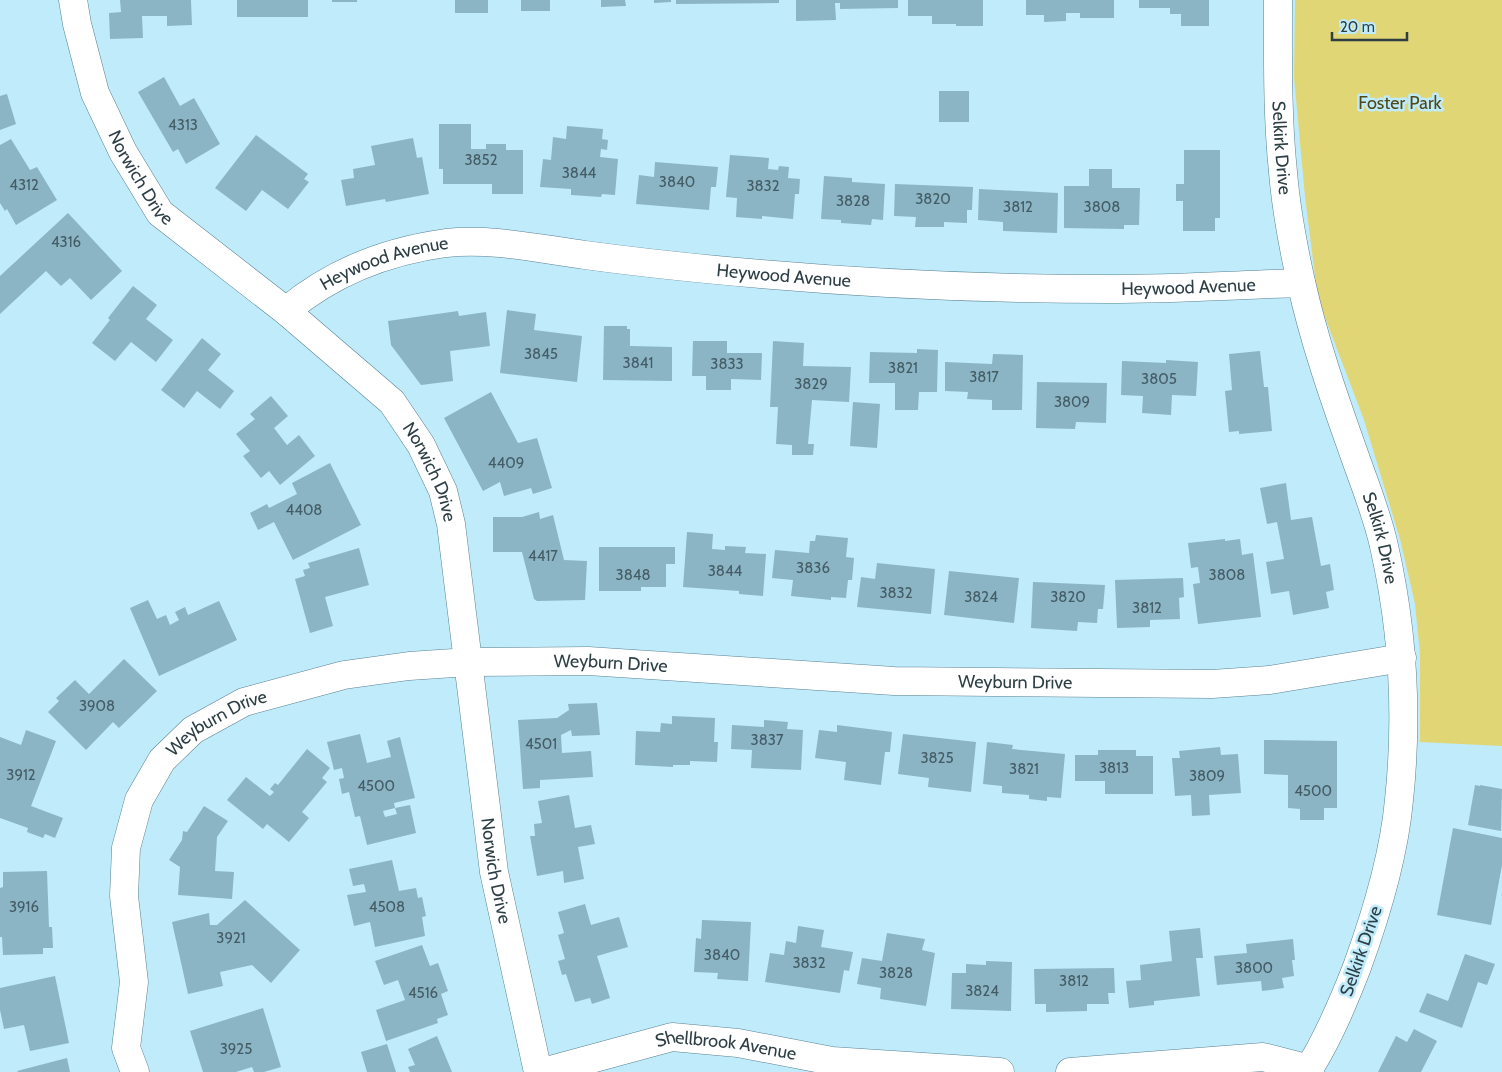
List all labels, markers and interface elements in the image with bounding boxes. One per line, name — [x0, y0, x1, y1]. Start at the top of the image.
scale bar — [1332, 10, 1407, 42]
text: 20 m — [1340, 18, 1375, 36]
park label: Foster Park — [1358, 92, 1443, 114]
street label: Selkirk Drive — [1268, 101, 1296, 196]
house number: 4313 — [168, 116, 198, 134]
street label: Norwich Drive — [103, 127, 177, 230]
house number: 3852 — [464, 151, 498, 169]
house number: 3844 — [562, 164, 597, 182]
house number: 3840 — [659, 173, 695, 191]
house number: 4312 — [9, 176, 39, 194]
house number: 3832 — [746, 177, 780, 195]
house number: 3820 — [915, 190, 951, 208]
house number: 3828 — [836, 192, 870, 210]
house number: 3812 — [1003, 198, 1033, 216]
house number: 3808 — [1084, 198, 1120, 216]
street label: Heywood Avenue — [316, 232, 450, 295]
house number: 4316 — [51, 233, 81, 251]
street label: Heywood Avenue — [716, 259, 852, 292]
street label: Heywood Avenue — [1121, 274, 1256, 300]
house number: 3845 — [524, 345, 558, 363]
house number: 3841 — [623, 354, 653, 372]
house number: 3833 — [710, 355, 744, 373]
house number: 3821 — [888, 359, 918, 377]
house number: 3817 — [969, 368, 999, 386]
house number: 3805 — [1141, 370, 1177, 388]
house number: 3829 — [794, 375, 828, 393]
house number: 3809 — [1054, 393, 1090, 411]
street label: Norwich Drive — [398, 418, 461, 524]
house number: 4409 — [488, 454, 524, 472]
street label: Selkirk Drive — [1358, 489, 1402, 586]
house number: 4408 — [286, 501, 322, 519]
house number: 4417 — [528, 547, 558, 565]
house number: 3836 — [796, 559, 830, 577]
house number: 3844 — [708, 562, 743, 580]
house number: 3848 — [616, 566, 650, 584]
house number: 3808 — [1209, 566, 1245, 584]
house number: 3832 — [879, 584, 913, 602]
house number: 3824 — [964, 588, 998, 606]
house number: 3820 — [1050, 588, 1086, 606]
house number: 3812 — [1132, 599, 1162, 617]
street label: Weyburn Drive — [554, 650, 668, 677]
street label: Weyburn Drive — [958, 671, 1072, 694]
street label: Weyburn Drive — [162, 685, 269, 761]
house number: 3908 — [79, 697, 115, 715]
house number: 3837 — [751, 731, 784, 749]
house number: 4501 — [525, 735, 557, 753]
house number: 3825 — [920, 749, 954, 767]
house number: 3813 — [1099, 759, 1129, 777]
house number: 3821 — [1009, 760, 1039, 778]
house number: 3912 — [6, 766, 36, 784]
house number: 3809 — [1189, 767, 1225, 785]
house number: 4500 — [357, 777, 395, 795]
house number: 4500 — [1294, 782, 1332, 800]
street label: Norwich Drive — [476, 816, 516, 926]
house number: 3916 — [9, 898, 39, 916]
house number: 4508 — [369, 898, 405, 916]
street label: Selkirk Drive — [1335, 903, 1387, 999]
house number: 3921 — [216, 929, 246, 947]
house number: 3840 — [704, 946, 740, 964]
house number: 3832 — [792, 954, 826, 972]
house number: 3800 — [1235, 959, 1273, 977]
house number: 3828 — [879, 964, 913, 982]
house number: 3812 — [1059, 972, 1089, 990]
house number: 3824 — [965, 982, 999, 1000]
house number: 4516 — [408, 984, 438, 1002]
street label: Shellbrook Avenue — [653, 1026, 798, 1065]
house number: 3925 — [220, 1040, 252, 1058]

